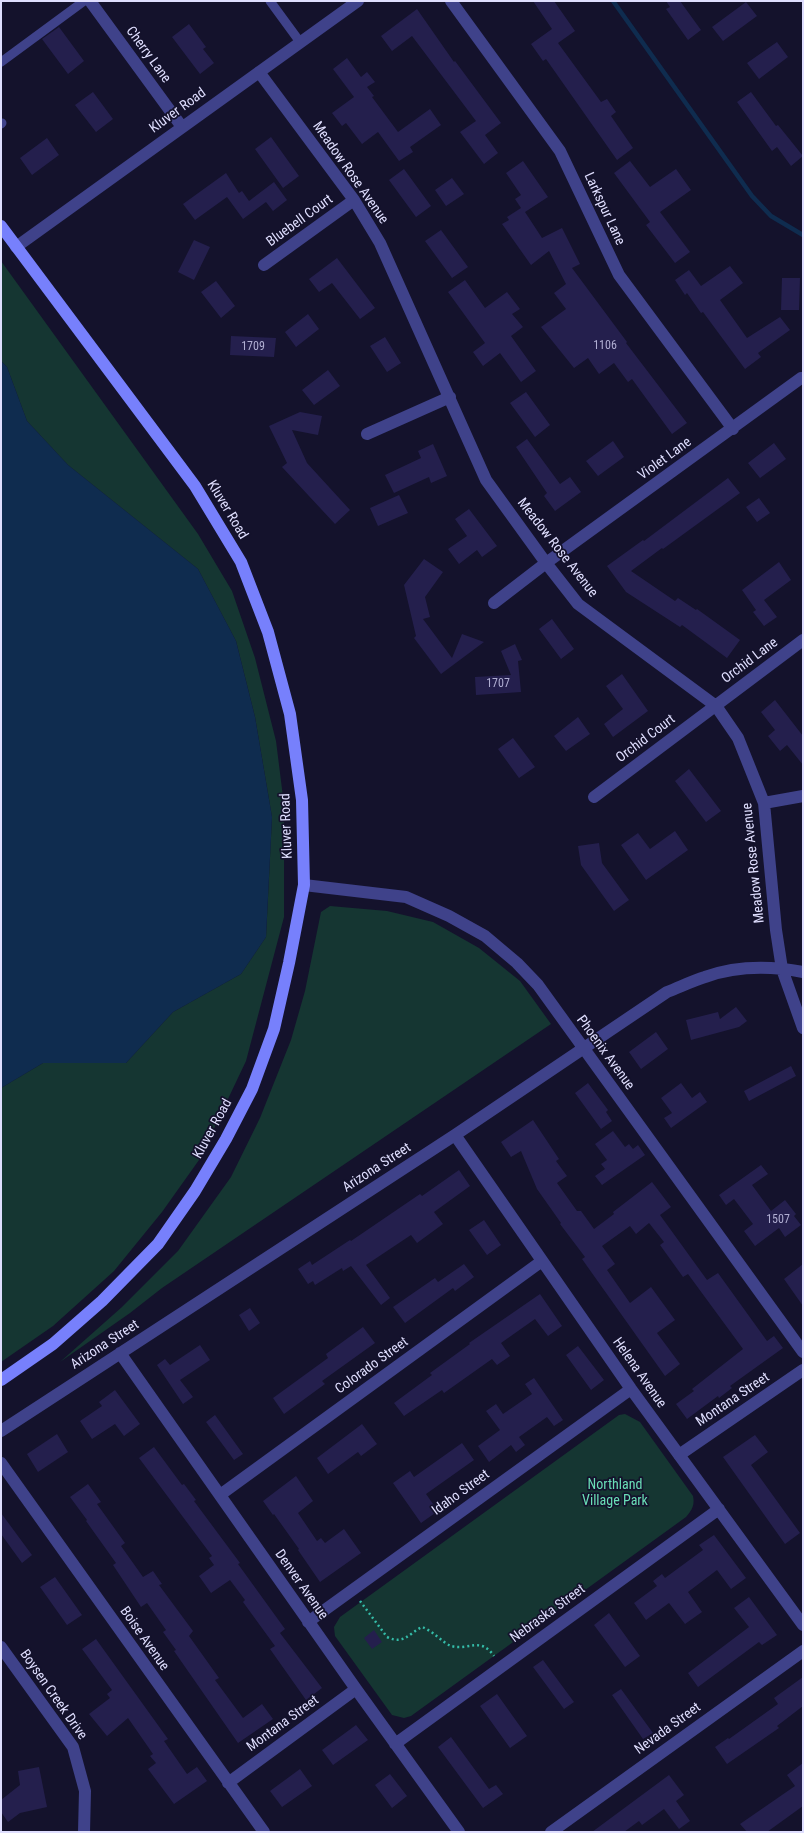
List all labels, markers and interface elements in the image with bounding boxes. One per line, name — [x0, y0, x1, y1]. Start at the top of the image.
street label: Cherry Lane — [122, 24, 174, 86]
street label: Kluver Road — [147, 85, 209, 137]
street label: Meadow Rose Avenue — [308, 119, 392, 227]
street label: Larkspur Lane — [580, 170, 628, 248]
street label: Bluebell Court — [264, 191, 336, 251]
house number: 1106 — [593, 339, 617, 353]
house number: 1709 — [241, 340, 265, 354]
street label: Violet Lane — [635, 434, 695, 484]
street label: Kluver Road — [203, 478, 251, 542]
street label: Meadow Rose Avenue — [513, 495, 601, 601]
street label: Orchid Lane — [719, 634, 781, 688]
house number: 1707 — [486, 677, 510, 691]
street label: Orchid Court — [613, 711, 679, 767]
street label: Kluver Road — [277, 793, 297, 859]
street label: Meadow Rose Avenue — [739, 802, 769, 924]
street label: Phoenix Avenue — [572, 1013, 638, 1093]
street label: Kluver Road — [190, 1096, 236, 1162]
street label: Arizona Street — [340, 1140, 414, 1196]
house number: 1507 — [766, 1213, 790, 1227]
street label: Arizona Street — [68, 1317, 142, 1373]
street label: Colorado Street — [332, 1334, 412, 1398]
street label: Helena Avenue — [609, 1335, 669, 1411]
street label: Montana Street — [693, 1369, 773, 1431]
street label: Idaho Street — [429, 1467, 493, 1519]
park label: Northland Village Park — [582, 1477, 648, 1510]
street label: Denver Avenue — [271, 1547, 331, 1623]
street label: Nebraska Street — [507, 1581, 589, 1647]
street label: Boise Avenue — [116, 1604, 172, 1674]
street label: Boysen Creek Drive — [16, 1647, 90, 1743]
street label: Montana Street — [244, 1692, 322, 1756]
street label: Nevada Street — [632, 1699, 704, 1759]

